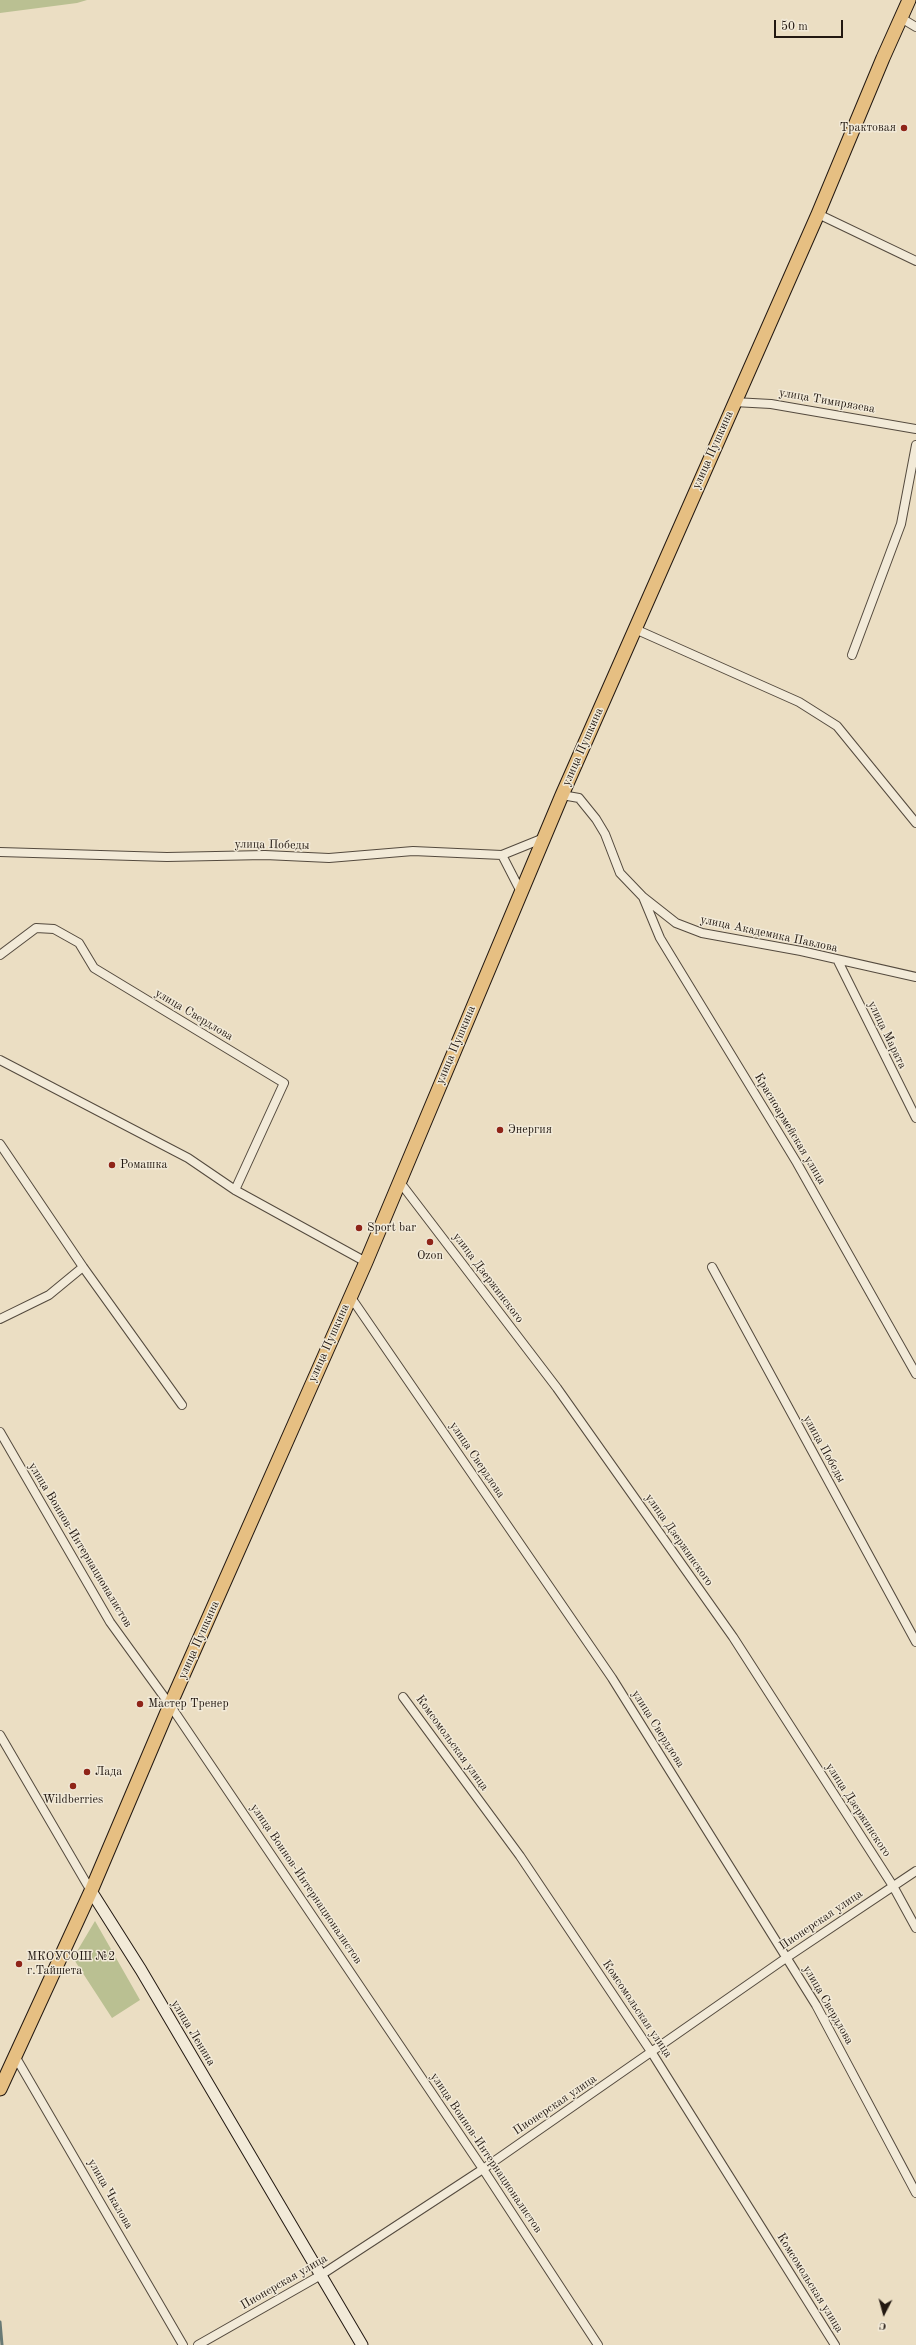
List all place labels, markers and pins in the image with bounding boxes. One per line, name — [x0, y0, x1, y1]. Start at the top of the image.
place label: Трактовая — [840, 121, 896, 135]
marker: Трактовая — [899, 123, 909, 133]
place label: Энергия — [508, 1123, 552, 1137]
marker: Энергия — [495, 1125, 505, 1135]
place label: Ромашка — [120, 1158, 167, 1172]
marker: Ромашка — [107, 1160, 117, 1170]
place label: Sport bar — [367, 1221, 416, 1235]
marker: Sport bar — [354, 1223, 364, 1233]
marker: Ozon — [425, 1237, 435, 1247]
place label: Ozon — [417, 1249, 443, 1263]
place label: Мастер Тренер — [148, 1697, 229, 1711]
marker: Мастер Тренер — [135, 1699, 145, 1709]
place label: Лада — [95, 1765, 122, 1779]
marker: Лада — [82, 1767, 92, 1777]
marker: Wildberries — [68, 1781, 78, 1791]
place label: Wildberries — [43, 1793, 103, 1807]
place label: МКОУСОШ №2 г.Тайшета — [27, 1950, 115, 1978]
marker: МКОУСОШ №2 г.Тайшета — [14, 1959, 24, 1969]

